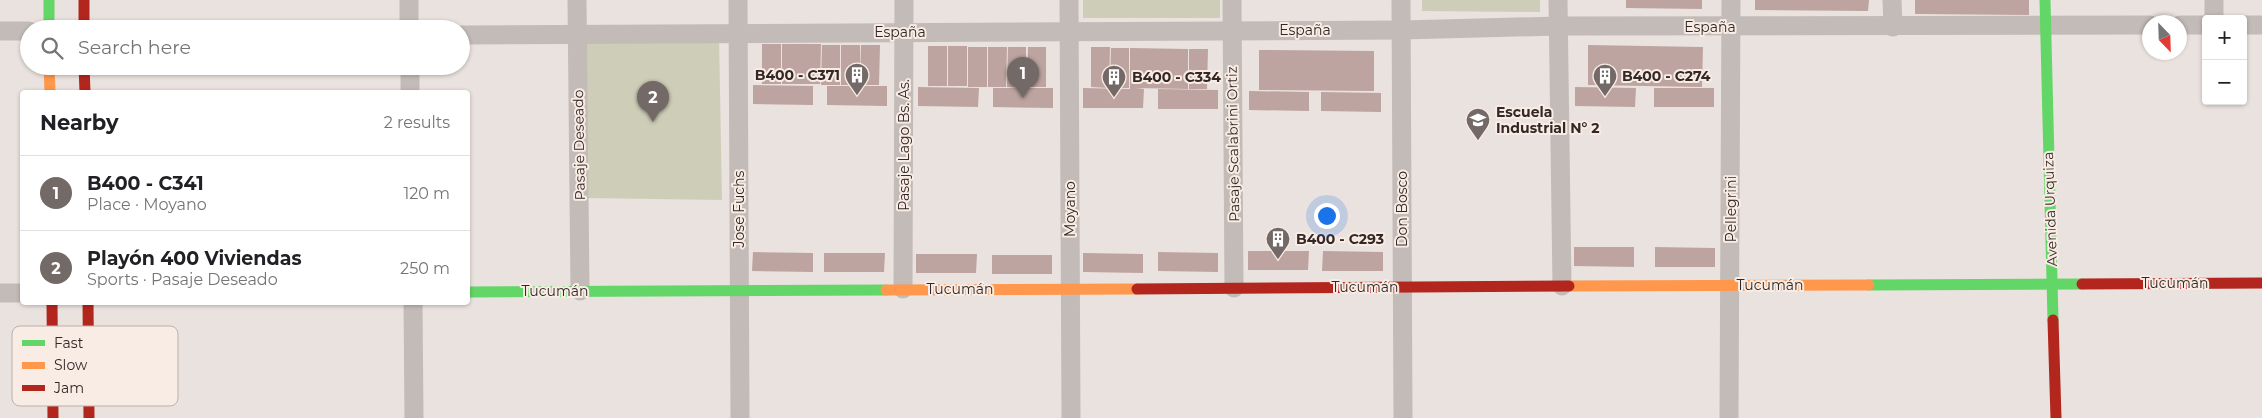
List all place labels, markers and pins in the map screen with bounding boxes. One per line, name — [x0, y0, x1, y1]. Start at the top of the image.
pin: 1 — [1007, 57, 1039, 98]
building icon: B400 - C371 — [844, 62, 870, 96]
building icon: B400 - C274 — [1592, 63, 1618, 97]
building icon: B400 - C334 — [1101, 64, 1127, 98]
place label: B400 - C371 — [755, 66, 840, 84]
place label: B400 - C274 — [1622, 67, 1711, 85]
place label: B400 - C334 — [1132, 68, 1221, 86]
pin: 2 — [637, 81, 669, 122]
place label: Escuela Industrial N° 2 — [1496, 103, 1600, 137]
school or university icon: Escuela Industrial N° 2 — [1465, 107, 1491, 141]
building icon: B400 - C293 — [1265, 226, 1291, 260]
place label: B400 - C293 — [1296, 230, 1384, 248]

